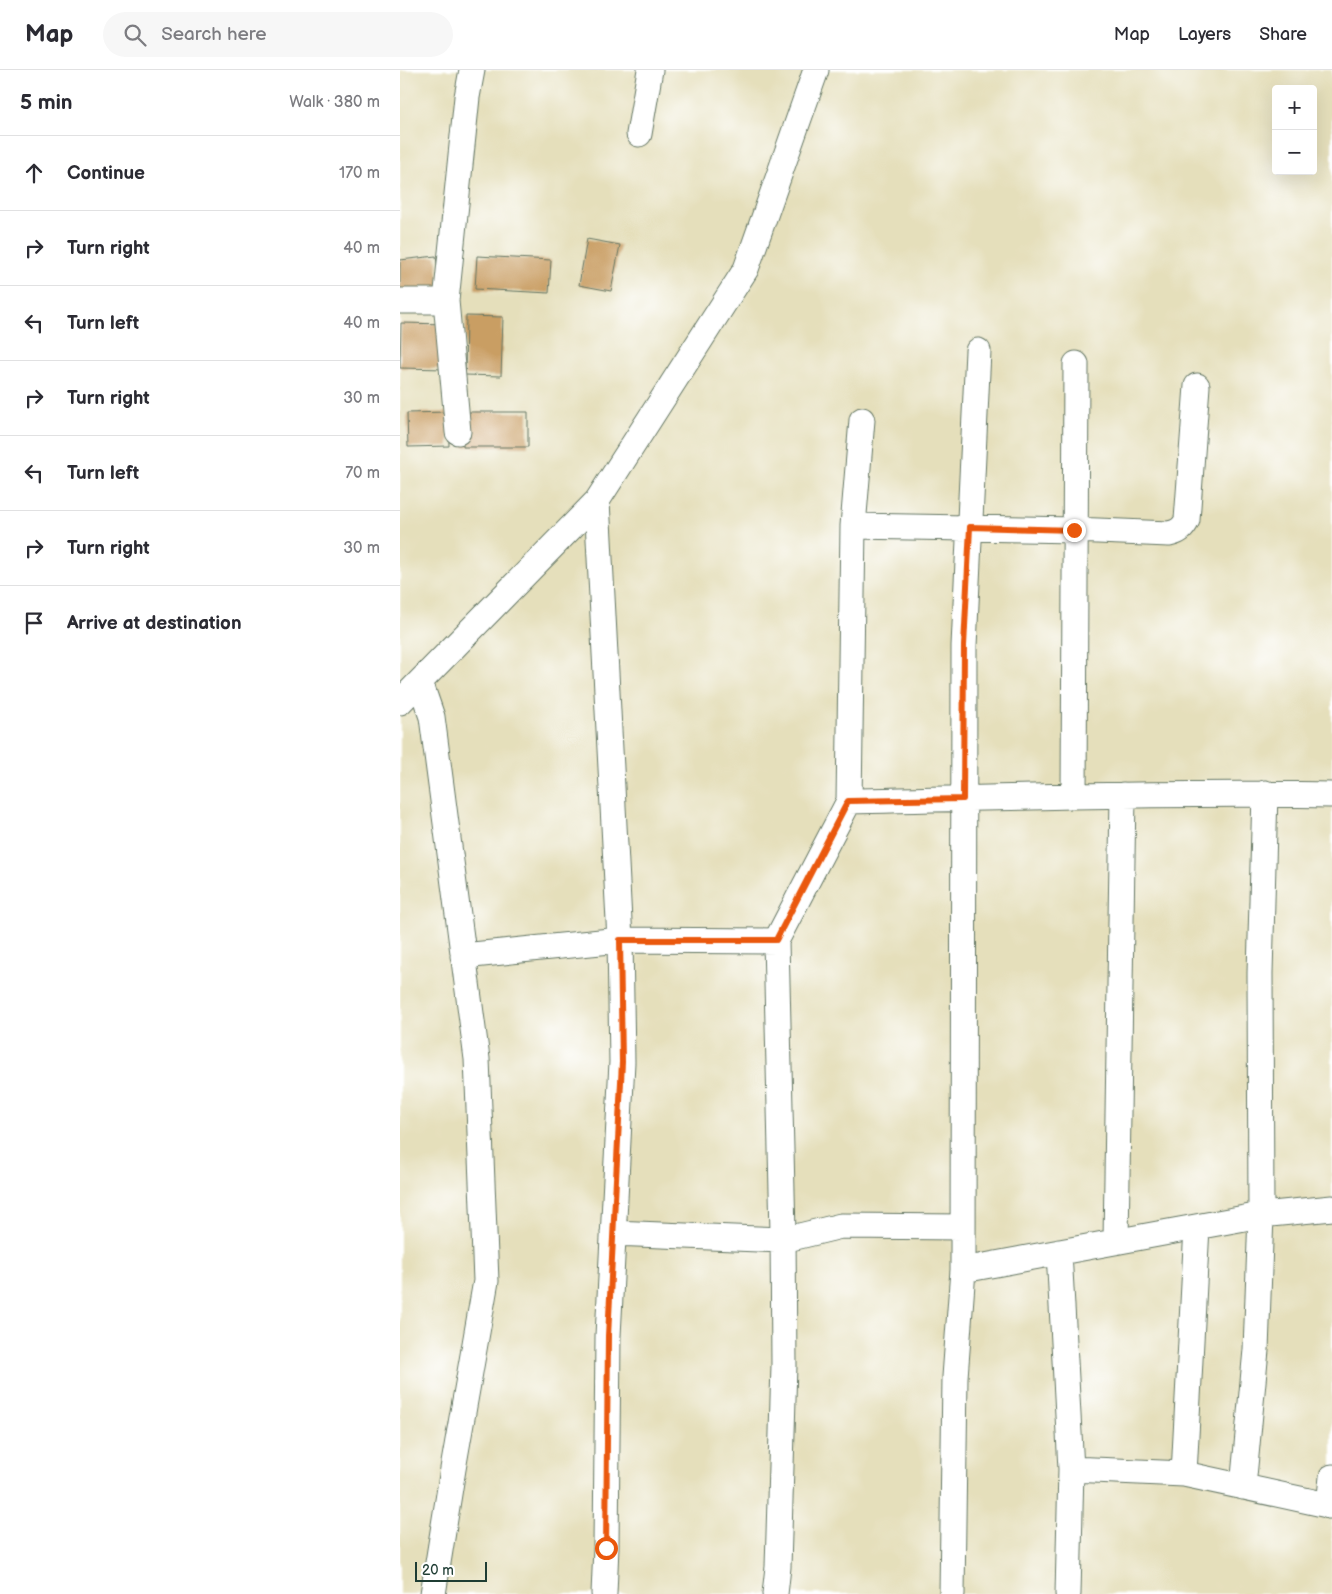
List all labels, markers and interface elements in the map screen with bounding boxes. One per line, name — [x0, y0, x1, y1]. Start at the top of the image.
search box — [103, 12, 453, 57]
text: Map — [25, 20, 73, 49]
icon: search — [121, 21, 149, 49]
text: Search here — [161, 23, 267, 46]
text: Map — [1114, 24, 1150, 45]
text: Layers — [1178, 24, 1231, 45]
text: Share — [1259, 24, 1307, 45]
map controls — [1272, 85, 1317, 175]
button: + — [1272, 85, 1317, 130]
text: 5 min — [20, 90, 73, 115]
text: Walk · 380 m — [289, 93, 380, 112]
button: − — [1272, 130, 1317, 175]
icon: ahead — [20, 159, 48, 187]
text: Continue — [67, 162, 145, 185]
text: 170 m — [339, 164, 380, 183]
icon: right — [20, 234, 48, 262]
text: Turn right — [67, 237, 150, 260]
text: 40 m — [343, 239, 380, 258]
icon: left — [20, 309, 48, 337]
text: Turn left — [67, 312, 139, 335]
text: 40 m — [343, 314, 380, 333]
icon: right — [20, 384, 48, 412]
text: Turn right — [67, 387, 150, 410]
text: 30 m — [343, 389, 380, 408]
icon: left — [20, 459, 48, 487]
text: Turn left — [67, 462, 139, 485]
text: 70 m — [345, 464, 380, 483]
route end — [1063, 519, 1086, 542]
icon: right — [20, 534, 48, 562]
text: Turn right — [67, 537, 150, 560]
text: 30 m — [343, 539, 380, 558]
icon: arrive — [20, 609, 48, 637]
text: Arrive at destination — [67, 612, 242, 635]
route start — [595, 1537, 618, 1560]
scale bar — [415, 1559, 488, 1582]
text: 20 m — [422, 1562, 454, 1579]

